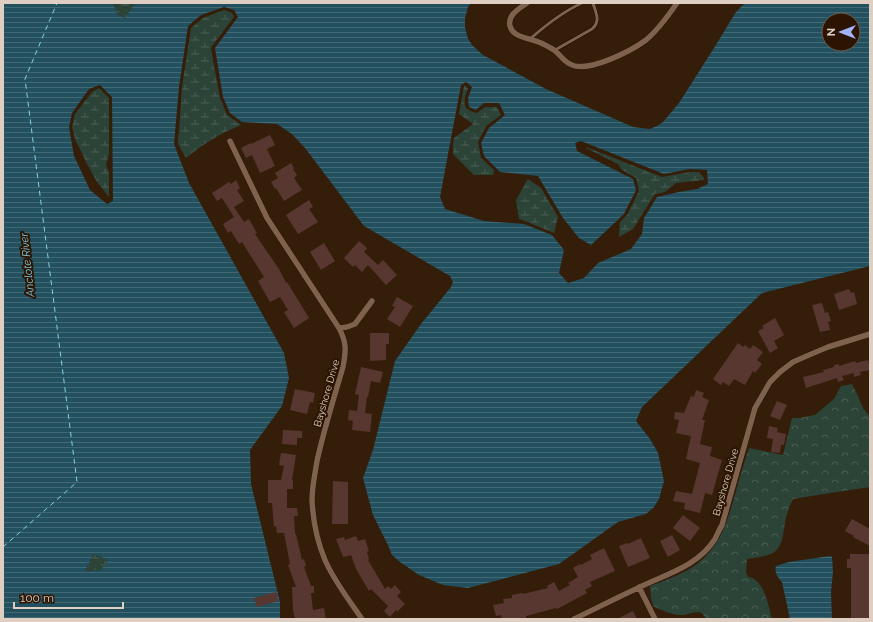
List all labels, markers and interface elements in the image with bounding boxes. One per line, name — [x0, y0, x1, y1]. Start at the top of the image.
north arrow — [821, 12, 861, 52]
text: N — [825, 28, 838, 36]
water label: Anclote River — [18, 231, 37, 299]
street label: Bayshore Drive — [312, 358, 341, 428]
street label: Bayshore Drive — [711, 447, 740, 517]
scale bar — [14, 584, 123, 610]
text: 100 m — [20, 591, 54, 605]

